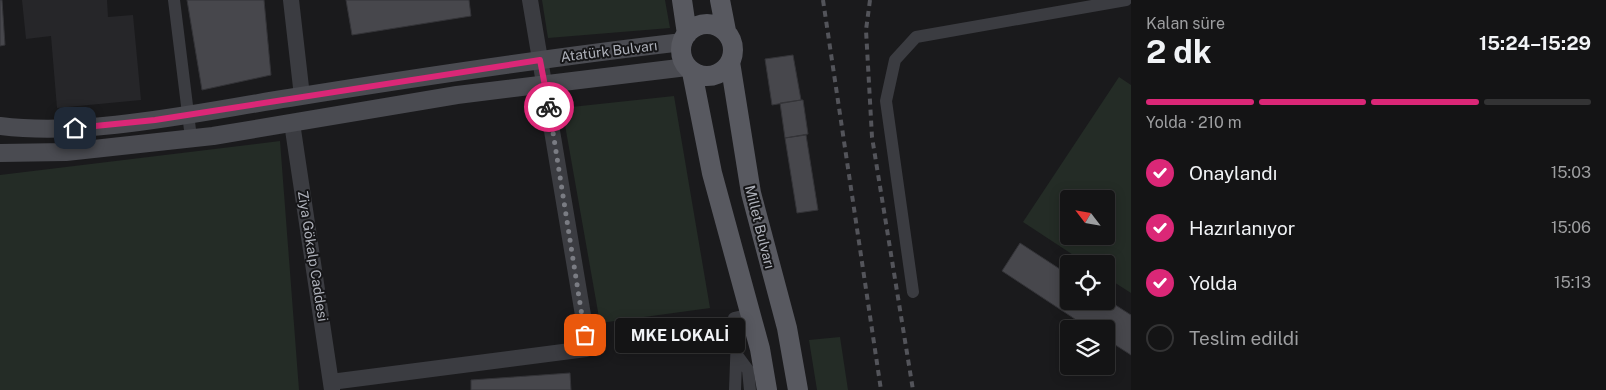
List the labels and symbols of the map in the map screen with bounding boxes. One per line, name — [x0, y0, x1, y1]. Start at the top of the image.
street label: Atatürk Bulvarı — [560, 37, 658, 65]
courier — [524, 82, 574, 132]
pin — [54, 107, 96, 149]
street label: Millet Bulvarı — [742, 184, 778, 270]
street label: Ziya Gökalp Caddesi — [295, 189, 331, 323]
north arrow — [1060, 190, 1115, 245]
pin — [564, 314, 606, 356]
callout: MKE LOKALİ — [615, 318, 745, 352]

